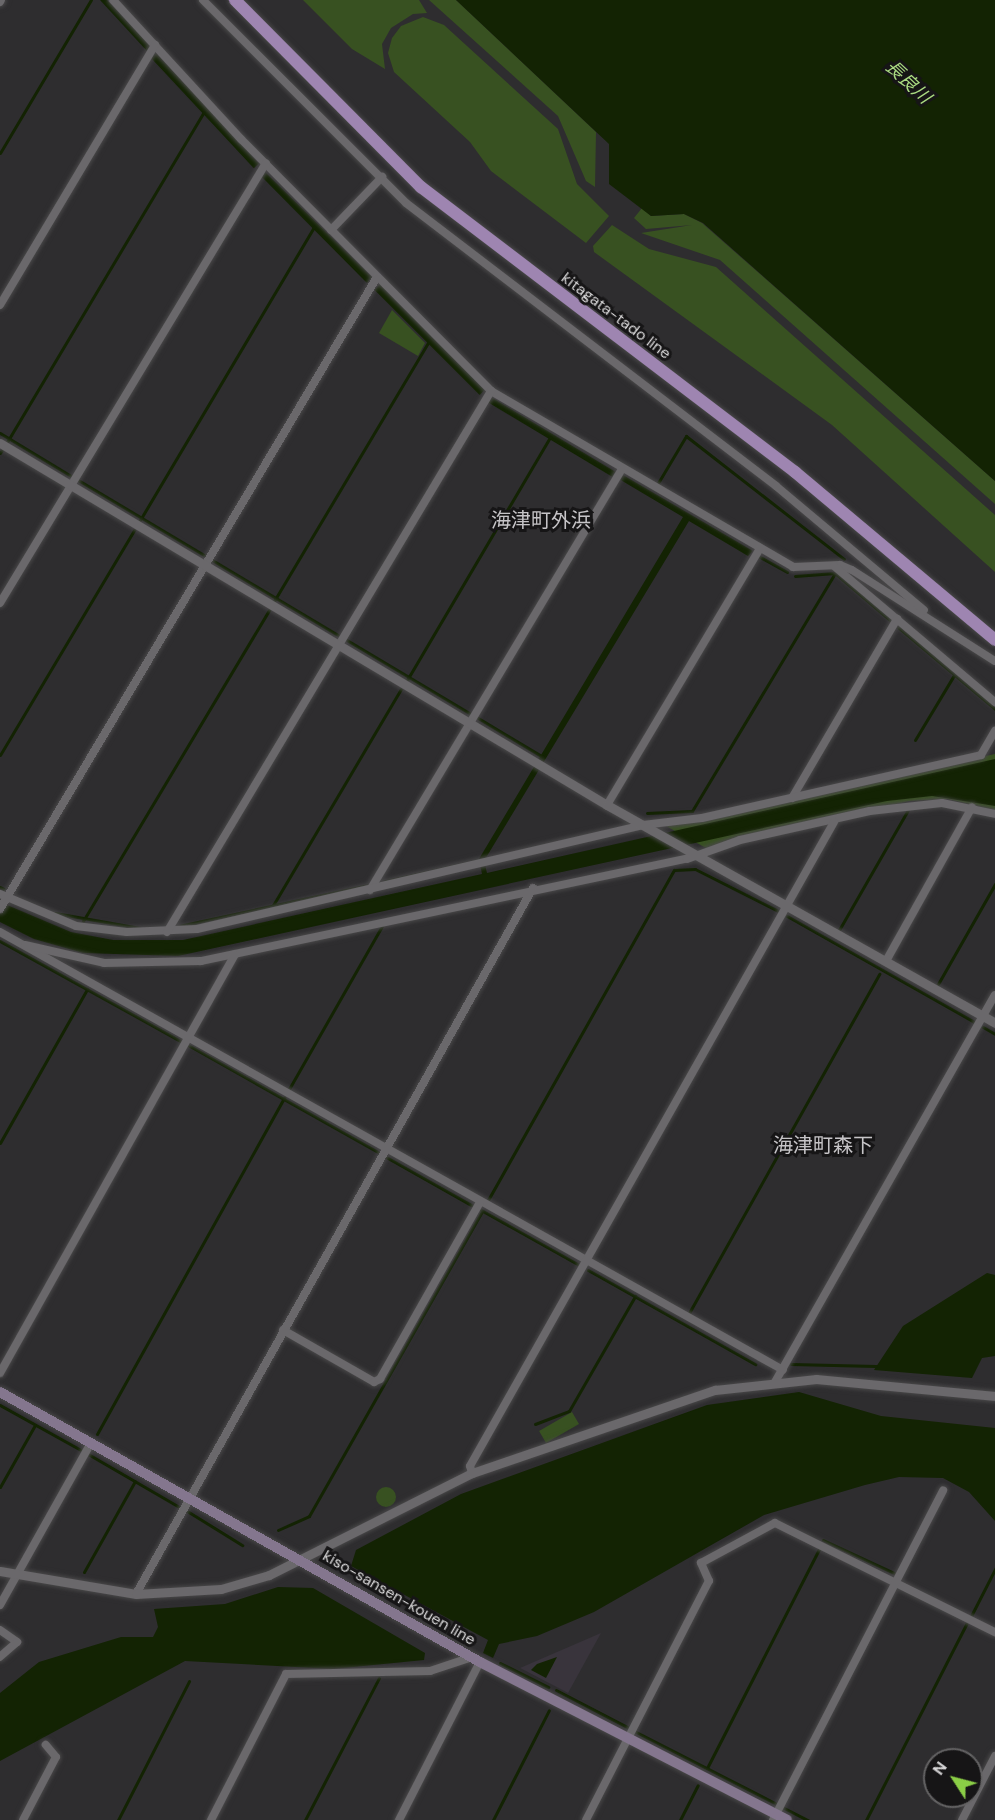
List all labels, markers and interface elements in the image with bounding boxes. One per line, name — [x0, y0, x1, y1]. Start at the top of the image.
water label: 長良川 — [881, 56, 935, 108]
street label: kitagata-tado line — [557, 269, 675, 363]
district label: 海津町外浜 — [491, 508, 591, 532]
district label: 海津町森下 — [773, 1133, 873, 1157]
street label: kiso-sansen-kouen line — [319, 1546, 479, 1650]
north arrow — [923, 1748, 983, 1808]
text: N — [928, 1757, 952, 1779]

